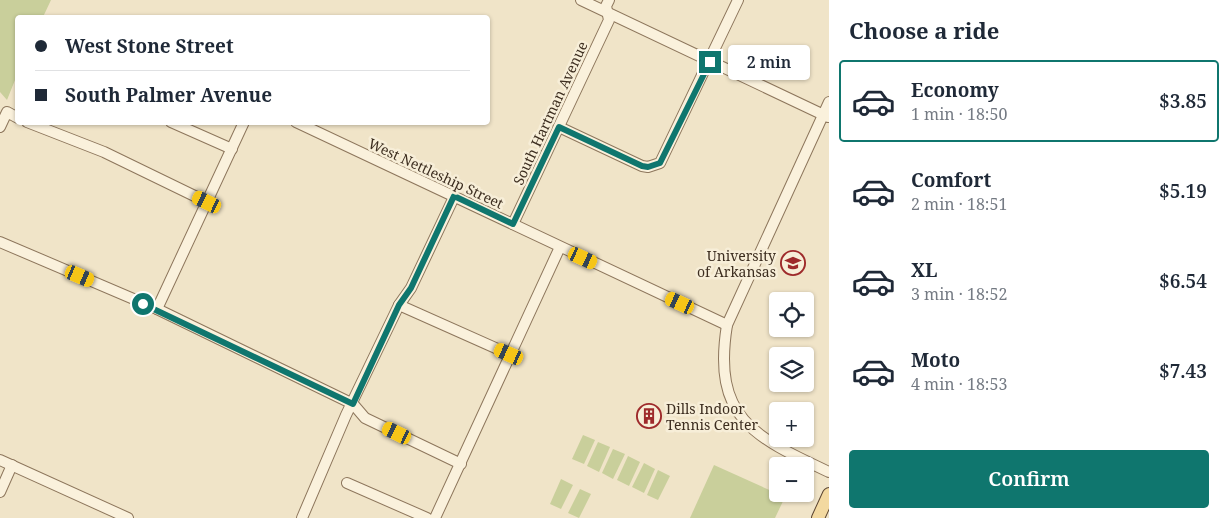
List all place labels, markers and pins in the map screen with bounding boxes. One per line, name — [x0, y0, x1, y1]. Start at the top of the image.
place label: University of Arkansas — [697, 246, 776, 281]
school or university icon: University of Arkansas — [780, 250, 806, 276]
place label: Dills Indoor Tennis Center — [666, 399, 758, 434]
building icon: Dills Indoor Tennis Center — [636, 403, 662, 429]

